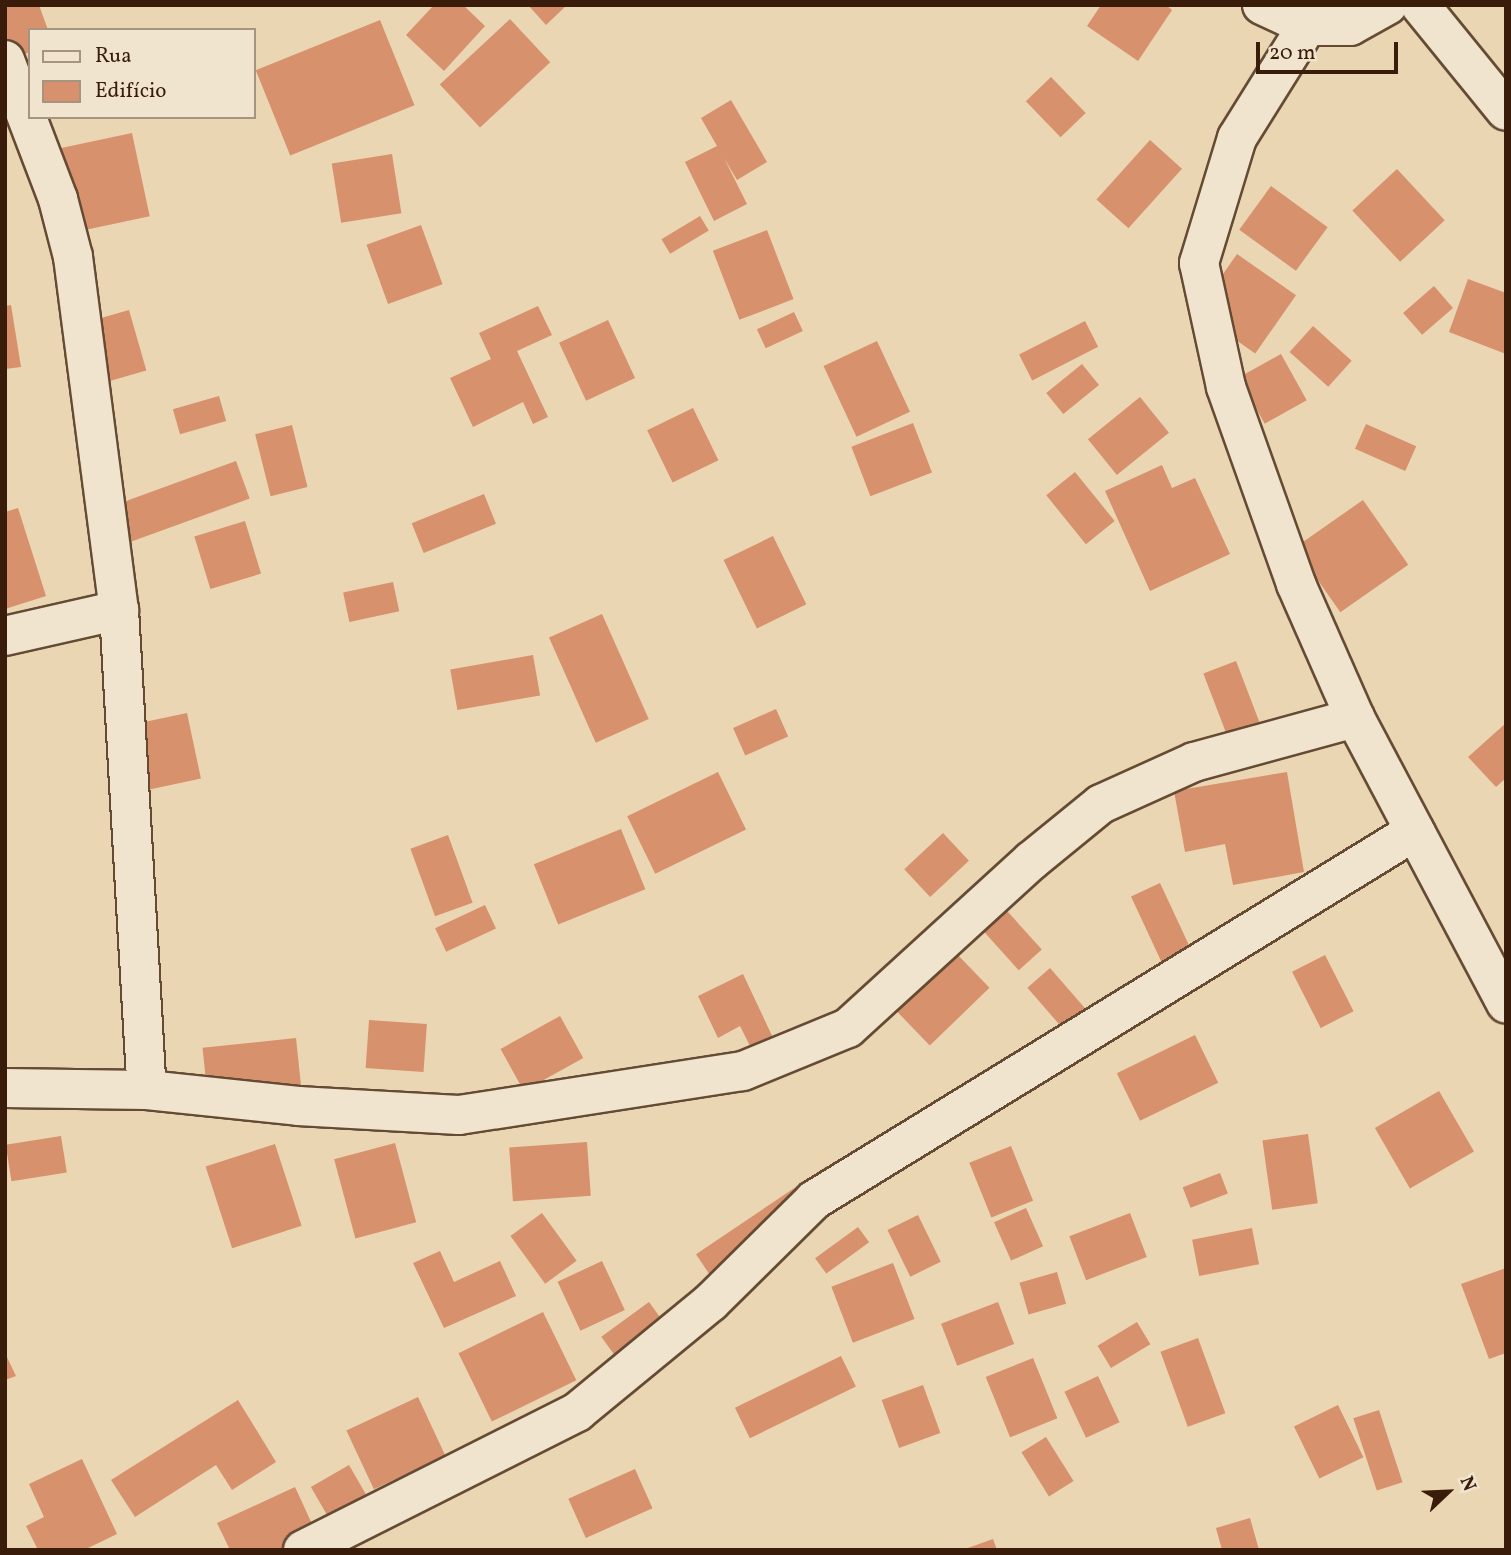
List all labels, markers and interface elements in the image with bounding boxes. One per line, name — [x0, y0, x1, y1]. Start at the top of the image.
legend — [28, 28, 256, 119]
scale bar — [1259, 28, 1401, 72]
text: 20 m — [1269, 39, 1315, 68]
text: Rua — [95, 42, 132, 71]
text: Edifício — [95, 77, 167, 106]
north arrow — [1413, 1457, 1483, 1527]
text: N — [1453, 1472, 1482, 1495]

